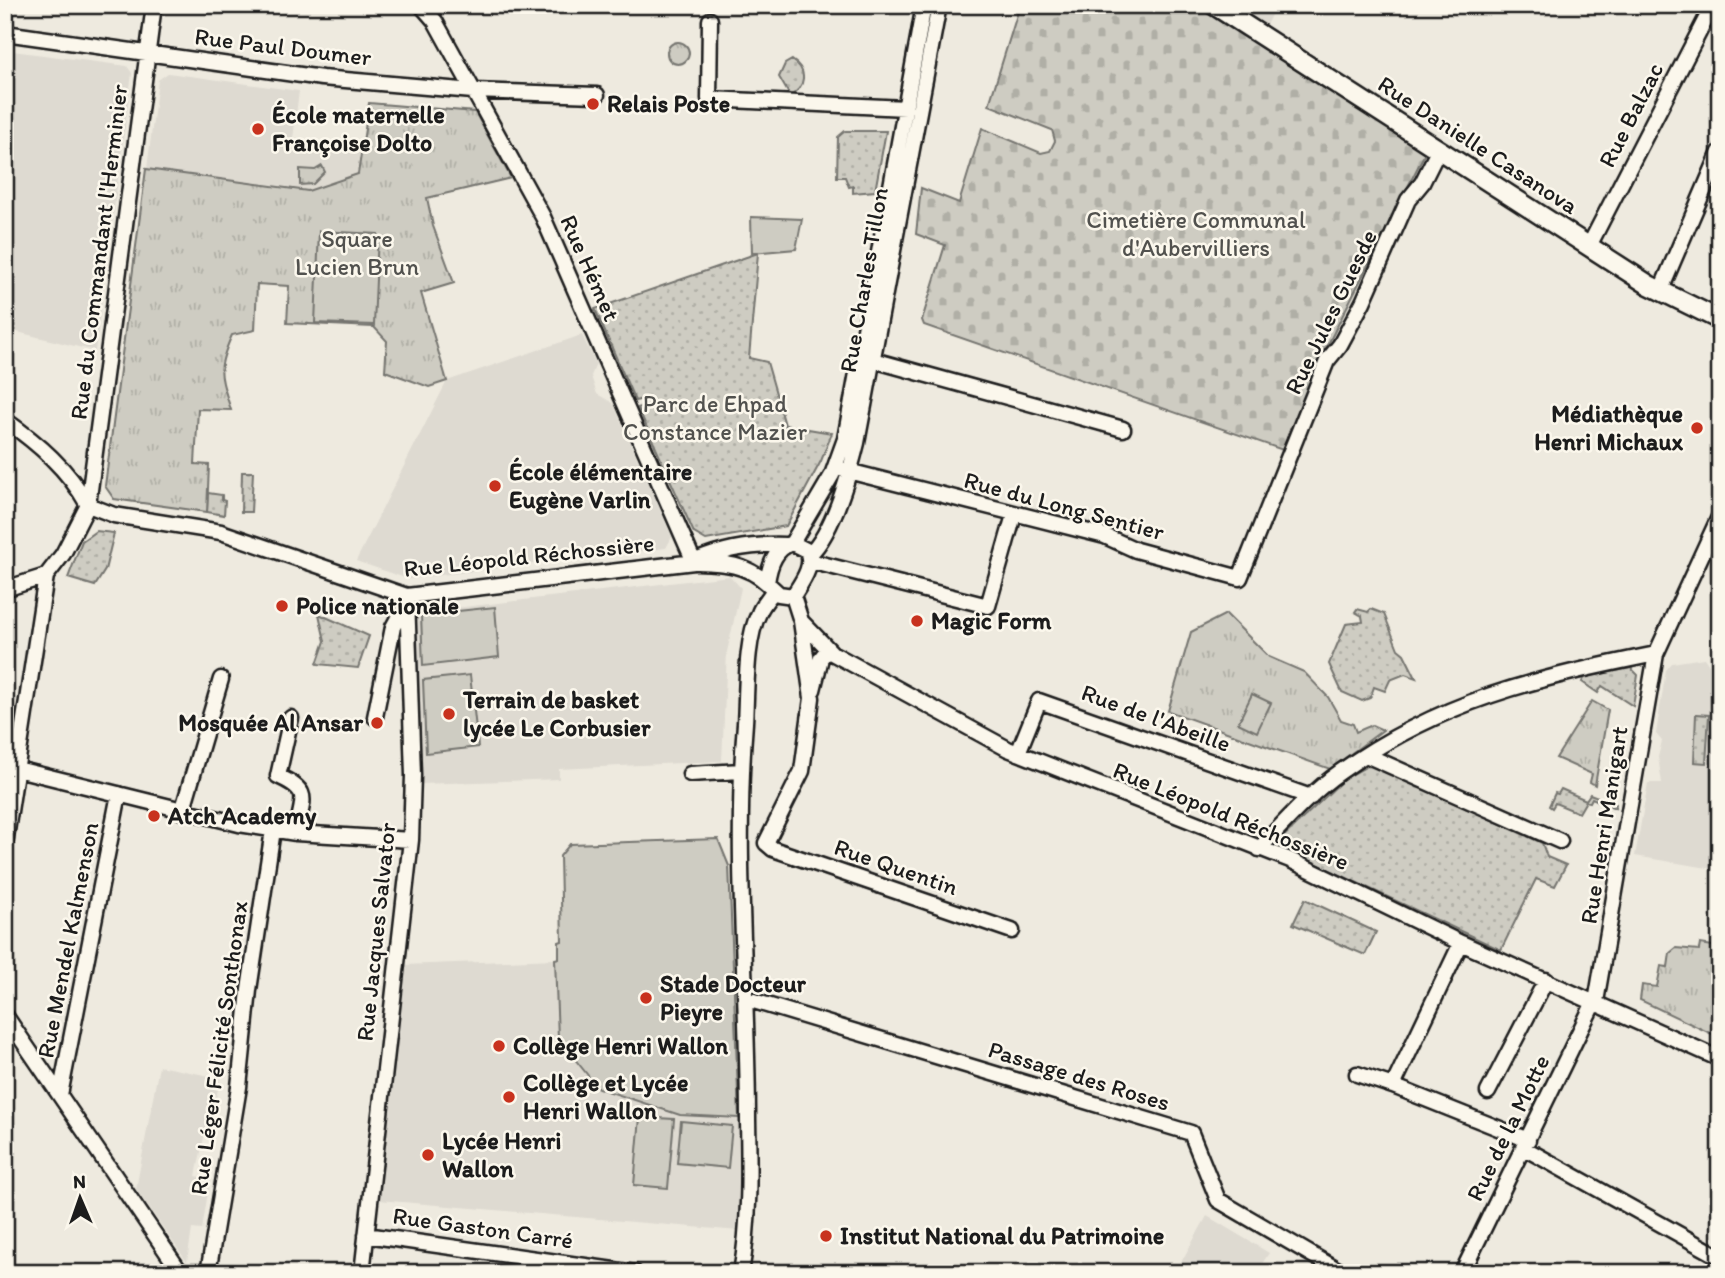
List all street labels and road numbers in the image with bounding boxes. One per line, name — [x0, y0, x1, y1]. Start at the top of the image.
street label: Rue Paul Doumer — [193, 21, 374, 72]
street label: Rue Balzac — [1592, 58, 1669, 172]
street label: Rue Danielle Casanova — [1373, 69, 1584, 220]
street label: Rue du Commandant l'Herminier — [64, 82, 134, 421]
street label: Rue Charles Tillon — [833, 185, 894, 375]
street label: Rue Hémet — [554, 210, 627, 325]
street label: Rue Jules Guesde — [1278, 225, 1383, 399]
street label: Rue du Long Sentier — [961, 465, 1168, 546]
street label: Rue Léopold Réchossière — [402, 528, 656, 583]
street label: Rue de l'Abeille — [1078, 677, 1235, 758]
street label: Rue Henri Manigart — [1574, 724, 1633, 926]
street label: Rue Léopold Réchossière — [1109, 755, 1353, 876]
street label: Rue Mendel Kalmenson — [30, 819, 105, 1060]
street label: Rue Jacques Salvator — [350, 821, 401, 1043]
street label: Rue Quentin — [830, 832, 962, 901]
street label: Rue Léger Félicité Sonthonax — [184, 899, 254, 1197]
street label: Passage des Roses — [985, 1034, 1173, 1117]
street label: Rue de la Motte — [1460, 1050, 1555, 1206]
street label: Rue Gaston Carré — [391, 1200, 575, 1255]

